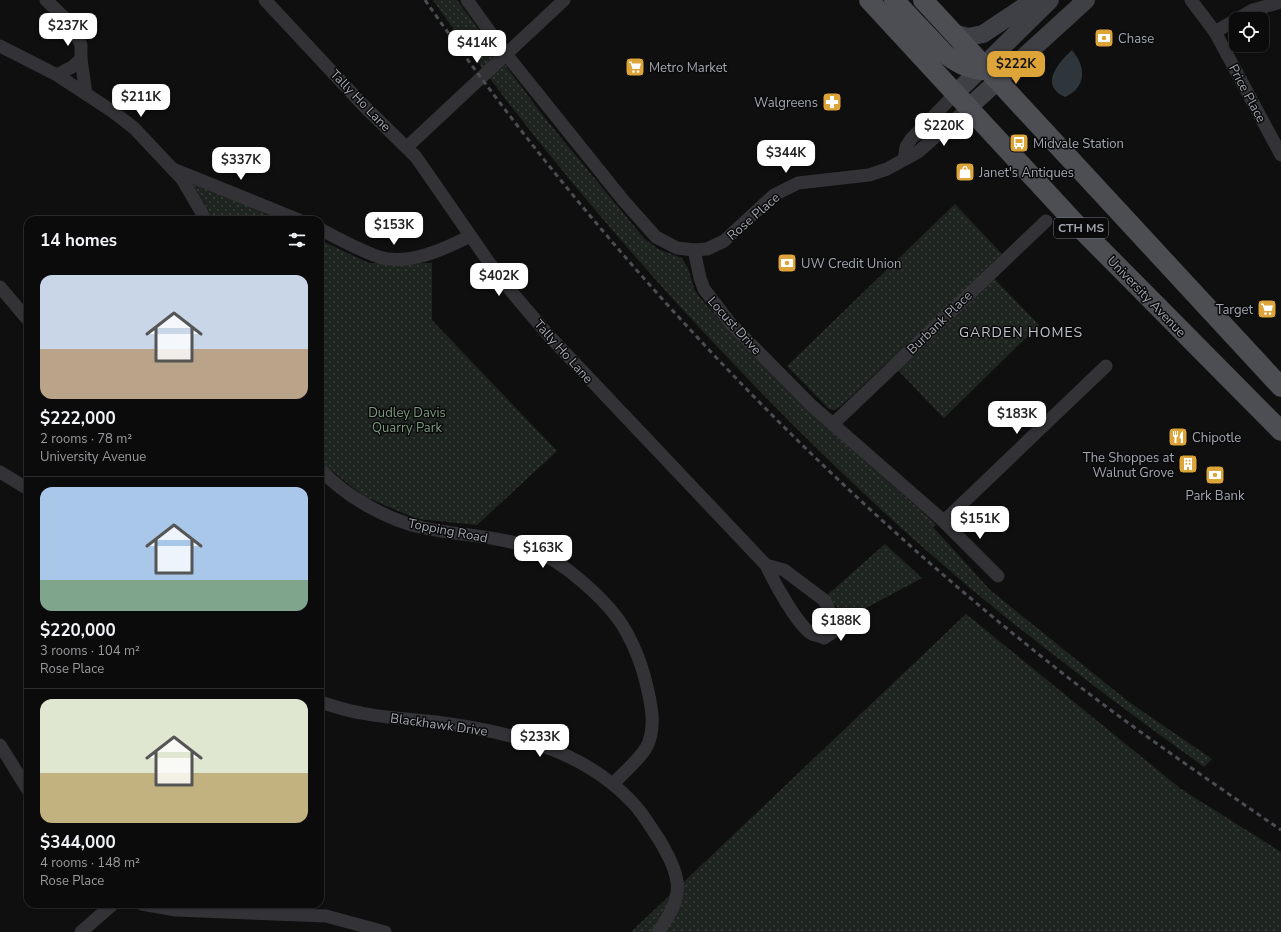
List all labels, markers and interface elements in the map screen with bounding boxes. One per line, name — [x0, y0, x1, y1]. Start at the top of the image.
map controls — [1229, 12, 1269, 52]
button: locate — [1229, 12, 1269, 52]
pin: $237K — [40, 13, 96, 47]
text: $237K — [48, 17, 88, 35]
bank icon: Chase — [1093, 27, 1115, 49]
pin: $414K — [449, 30, 505, 64]
place label: Chase — [1118, 30, 1154, 48]
text: $414K — [457, 34, 497, 52]
pin: $222K — [988, 51, 1044, 85]
text: $222K — [996, 55, 1036, 73]
supermarket icon: Metro Market — [624, 56, 646, 78]
place label: Metro Market — [649, 59, 728, 77]
street label: Price Place — [1224, 61, 1270, 126]
street label: Tally Ho Lane — [326, 66, 395, 136]
pin: $211K — [113, 84, 169, 118]
text: $211K — [121, 88, 161, 106]
pharmacy icon: Walgreens — [821, 91, 843, 113]
place label: Walgreens — [754, 94, 818, 112]
pin: $220K — [916, 113, 972, 147]
text: $220K — [924, 117, 964, 135]
bus stop icon: Midvale Station — [1008, 132, 1030, 154]
place label: Midvale Station — [1033, 135, 1124, 153]
pin: $344K — [758, 140, 814, 174]
text: $344K — [766, 144, 806, 162]
pin: $337K — [213, 147, 269, 181]
text: $337K — [221, 151, 261, 169]
shop icon: Janet's Antiques — [954, 161, 976, 183]
place label: Janet's Antiques — [978, 164, 1074, 182]
street label: Rose Place — [724, 189, 784, 245]
pin: $153K — [366, 212, 422, 246]
text: $153K — [374, 216, 414, 234]
road number: CTH MS — [1054, 218, 1108, 238]
text: 14 homes — [40, 229, 117, 252]
icon: filters — [286, 229, 308, 251]
bank icon: UW Credit Union — [776, 252, 798, 274]
street label: University Avenue — [1103, 252, 1190, 341]
place label: UW Credit Union — [801, 255, 901, 273]
pin: $402K — [471, 263, 527, 297]
text: $402K — [479, 267, 519, 285]
street label: Burbank Place — [903, 287, 976, 358]
street label: Locust Drive — [703, 293, 765, 359]
supermarket icon: Target — [1256, 298, 1278, 320]
icon: home — [138, 301, 210, 373]
place label: Target — [1216, 301, 1253, 319]
street label: Tally Ho Lane — [530, 316, 597, 387]
district label: GARDEN HOMES — [959, 323, 1083, 342]
pin: $183K — [989, 401, 1045, 435]
park label: Dudley Davis Quarry Park — [368, 404, 446, 437]
text: $183K — [997, 405, 1037, 423]
text: $222,000 — [40, 407, 116, 430]
restaurant icon: Chipotle — [1167, 426, 1189, 448]
place label: Chipotle — [1192, 429, 1241, 447]
text: 2 rooms · 78 m² — [40, 430, 132, 448]
text: University Avenue — [40, 448, 146, 466]
place label: The Shoppes at Walnut Grove — [1083, 449, 1174, 482]
building icon: The Shoppes at Walnut Grove — [1177, 453, 1199, 475]
bank icon: Park Bank — [1204, 464, 1226, 486]
place label: Park Bank — [1186, 487, 1245, 505]
pin: $151K — [952, 506, 1008, 540]
text: $151K — [960, 510, 1000, 528]
icon: home — [138, 513, 210, 585]
street label: Topping Road — [406, 514, 489, 548]
pin: $163K — [515, 535, 571, 569]
text: $163K — [523, 539, 563, 557]
pin: $188K — [813, 608, 869, 642]
text: $188K — [821, 612, 861, 630]
text: $220,000 — [40, 619, 116, 642]
text: 3 rooms · 104 m² — [40, 642, 140, 660]
text: Rose Place — [40, 660, 104, 678]
street label: Blackhawk Drive — [389, 709, 489, 741]
pin: $233K — [512, 724, 568, 758]
icon: home — [138, 725, 210, 797]
text: $233K — [520, 728, 560, 746]
text: $344,000 — [40, 831, 116, 854]
text: 4 rooms · 148 m² — [40, 854, 140, 872]
text: Rose Place — [40, 872, 104, 890]

